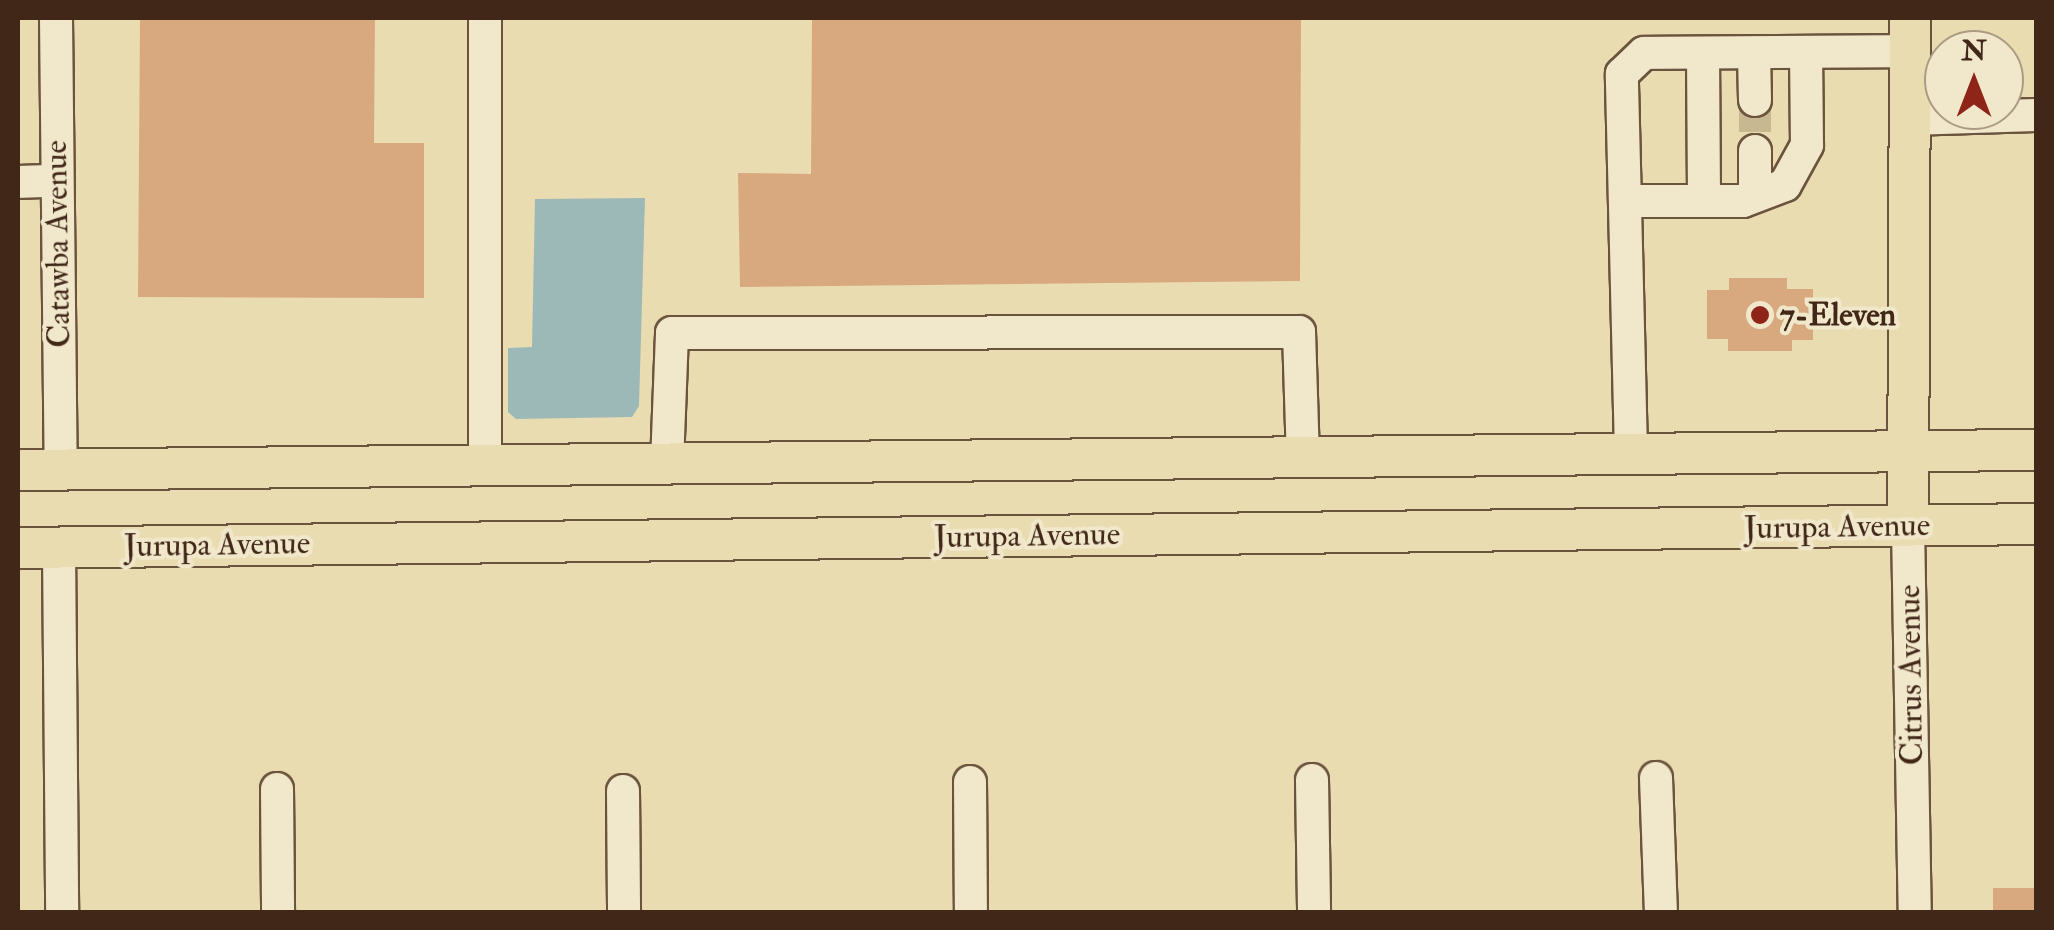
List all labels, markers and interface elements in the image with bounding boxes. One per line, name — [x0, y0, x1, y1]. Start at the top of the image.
north arrow — [1924, 30, 2024, 130]
text: N — [1961, 34, 1987, 69]
street label: Catawba Avenue — [37, 140, 79, 348]
place label: 7-Eleven — [1780, 296, 1896, 334]
marker: 7-Eleven — [1749, 304, 1771, 326]
street label: Jurupa Avenue — [1744, 506, 1930, 548]
street label: Jurupa Avenue — [934, 515, 1120, 557]
street label: Jurupa Avenue — [124, 524, 310, 566]
street label: Citrus Avenue — [1890, 584, 1932, 766]

